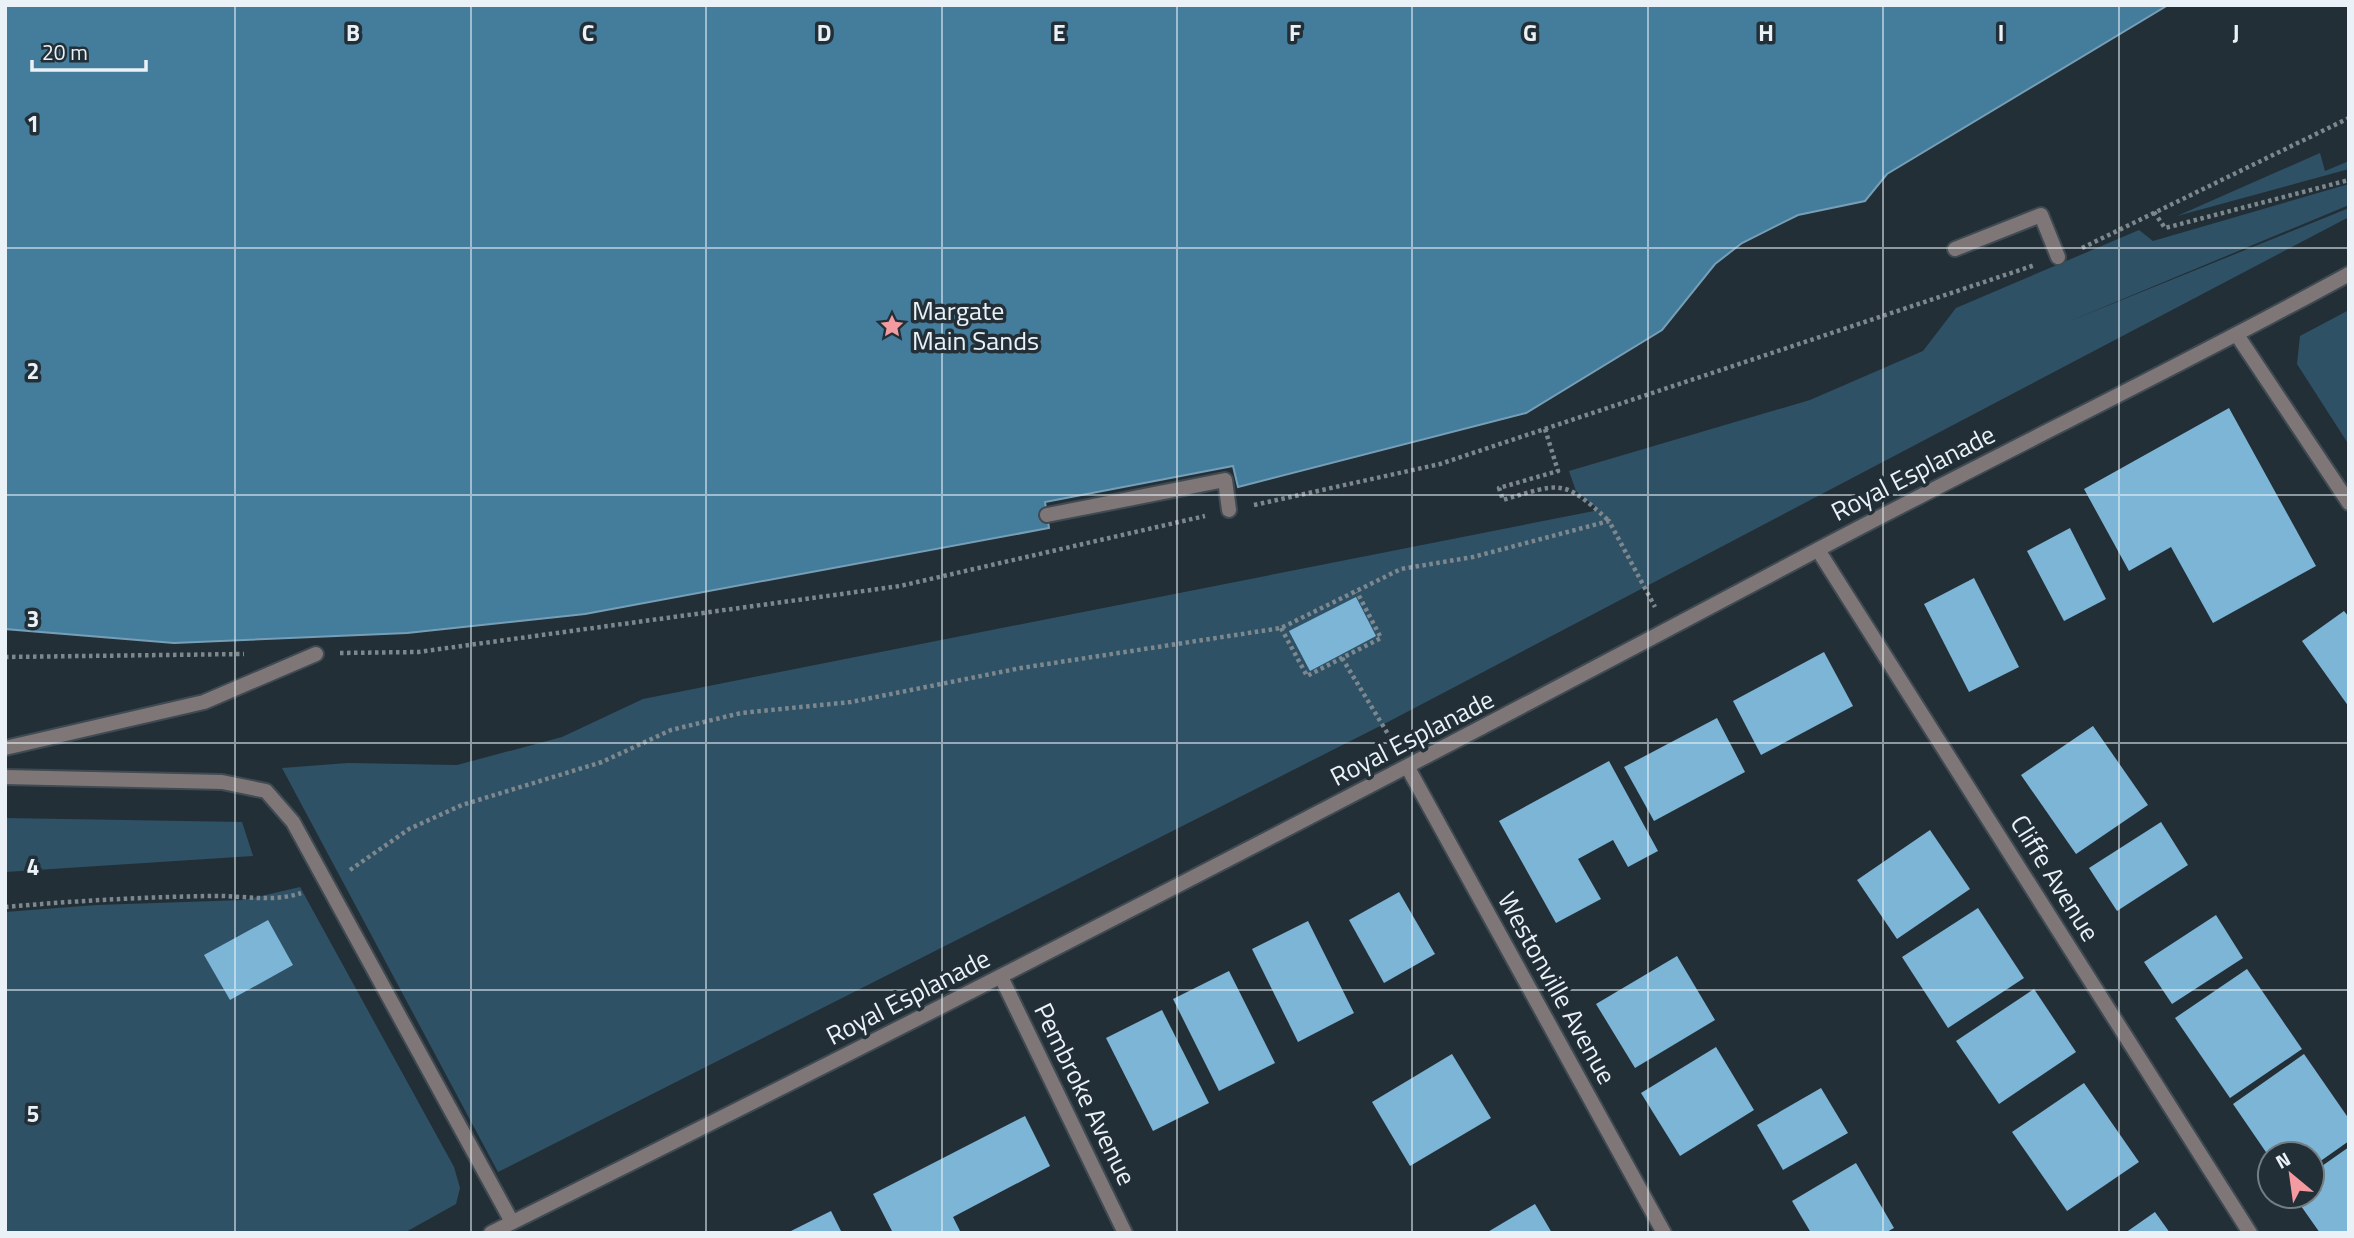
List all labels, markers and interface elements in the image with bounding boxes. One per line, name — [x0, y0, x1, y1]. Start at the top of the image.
text: B — [346, 15, 360, 50]
text: C — [582, 15, 594, 50]
text: D — [817, 15, 831, 50]
text: E — [1053, 15, 1065, 50]
text: F — [1289, 15, 1301, 50]
text: G — [1523, 15, 1537, 50]
text: H — [1758, 15, 1774, 50]
text: I — [1998, 15, 2004, 50]
text: J — [2233, 15, 2239, 50]
scale bar — [32, 28, 145, 72]
text: 20 m — [42, 36, 88, 68]
text: 1 — [27, 106, 39, 141]
place label: Margate Main Sands — [912, 291, 1039, 360]
place icon: Margate Main Sands — [878, 312, 906, 340]
text: 2 — [27, 353, 39, 388]
street label: Royal Esplanade — [1824, 414, 2002, 531]
text: 3 — [27, 601, 39, 636]
street label: Royal Esplanade — [1323, 679, 1501, 796]
street label: Cliffe Avenue — [2001, 807, 2110, 949]
text: 4 — [27, 849, 39, 884]
street label: Westonville Avenue — [1488, 884, 1627, 1091]
street label: Royal Esplanade — [819, 938, 997, 1055]
street label: Pembroke Avenue — [1024, 996, 1147, 1192]
text: 5 — [27, 1096, 39, 1131]
north arrow — [2256, 1140, 2326, 1210]
text: N — [2270, 1144, 2295, 1176]

